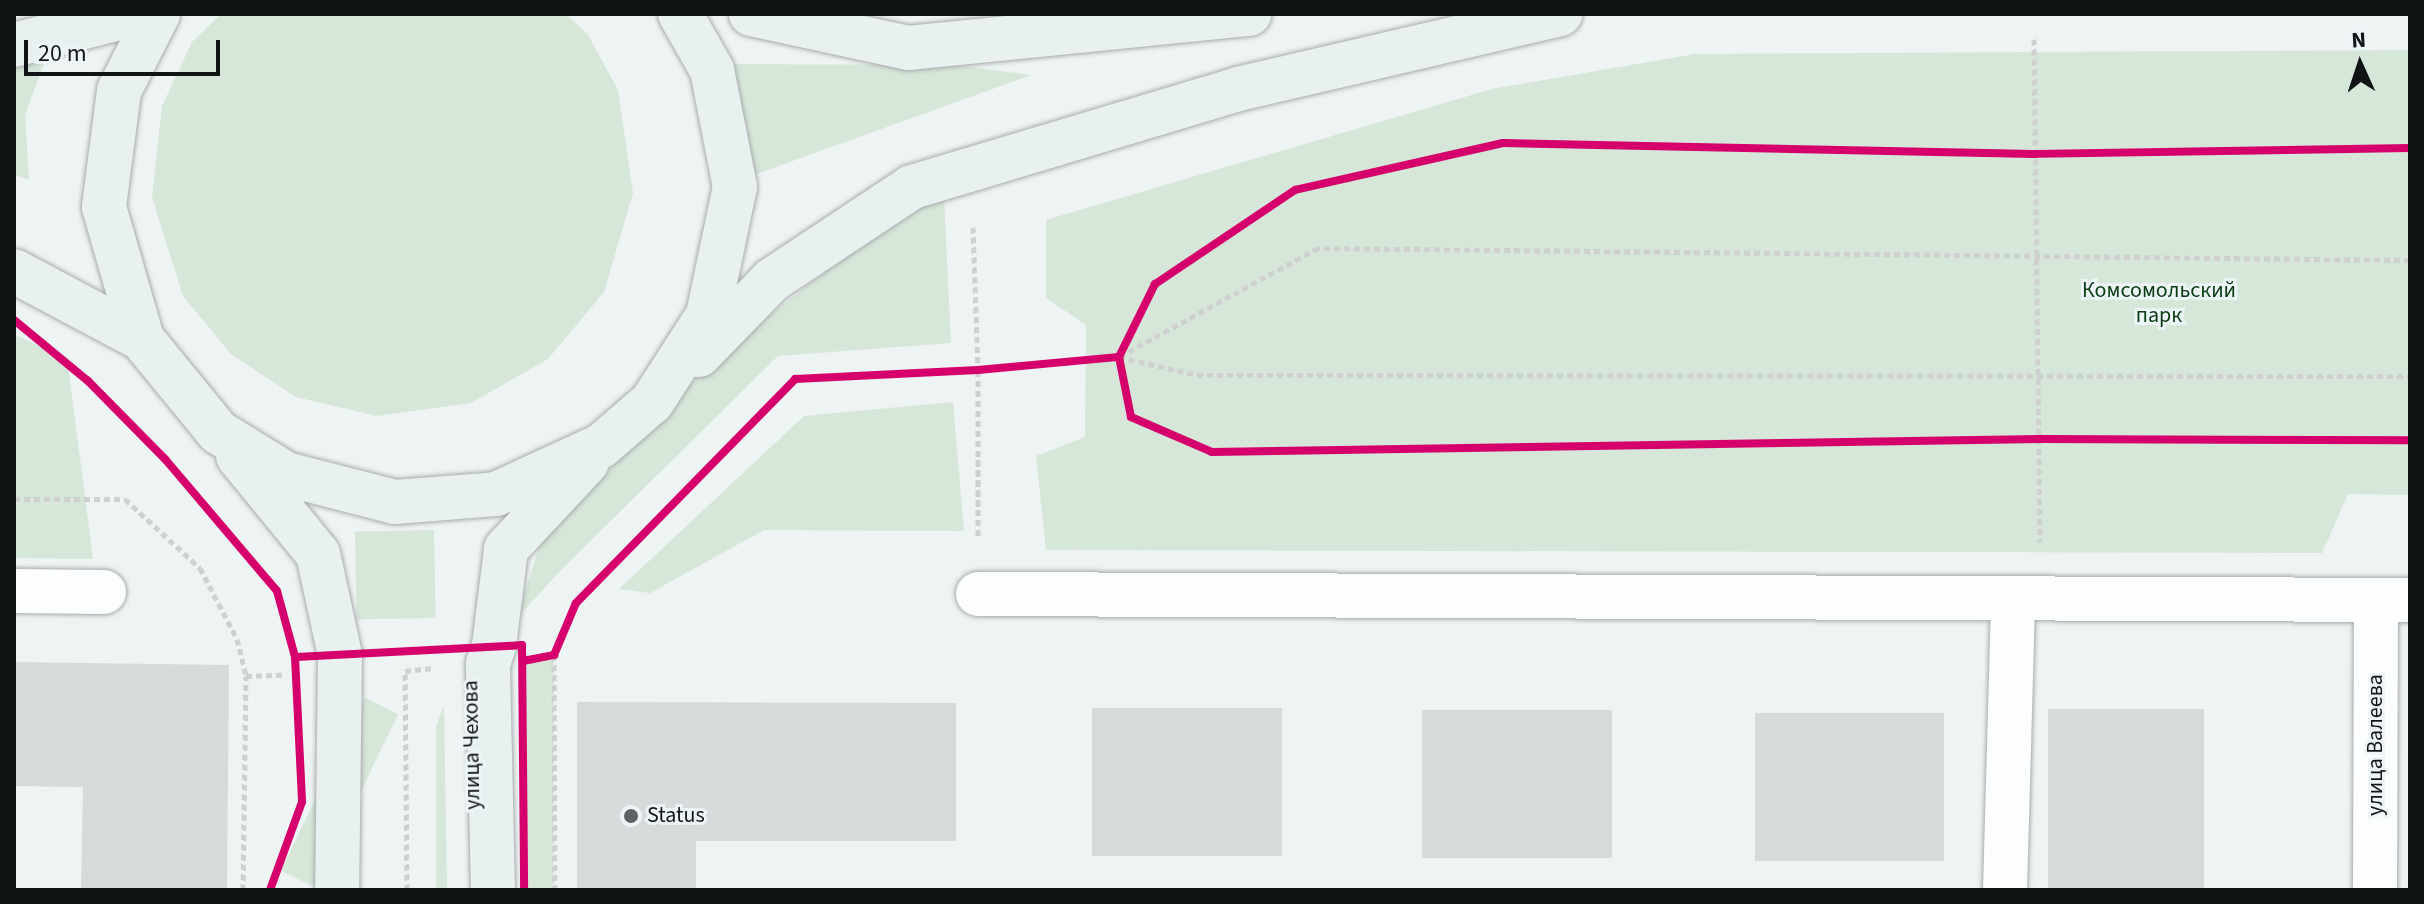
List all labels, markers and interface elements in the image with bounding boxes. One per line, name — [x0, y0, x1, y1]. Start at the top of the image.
scale bar — [28, 24, 224, 74]
north arrow — [2320, 24, 2400, 104]
text: N — [2351, 24, 2367, 56]
text: 20 m — [38, 36, 87, 71]
park label: Комсомольский парк — [2082, 277, 2236, 328]
street label: улица Валеева — [2363, 674, 2389, 816]
street label: улица Чехова — [458, 680, 486, 810]
place label: Status — [647, 803, 705, 829]
marker: Status — [622, 807, 640, 825]

